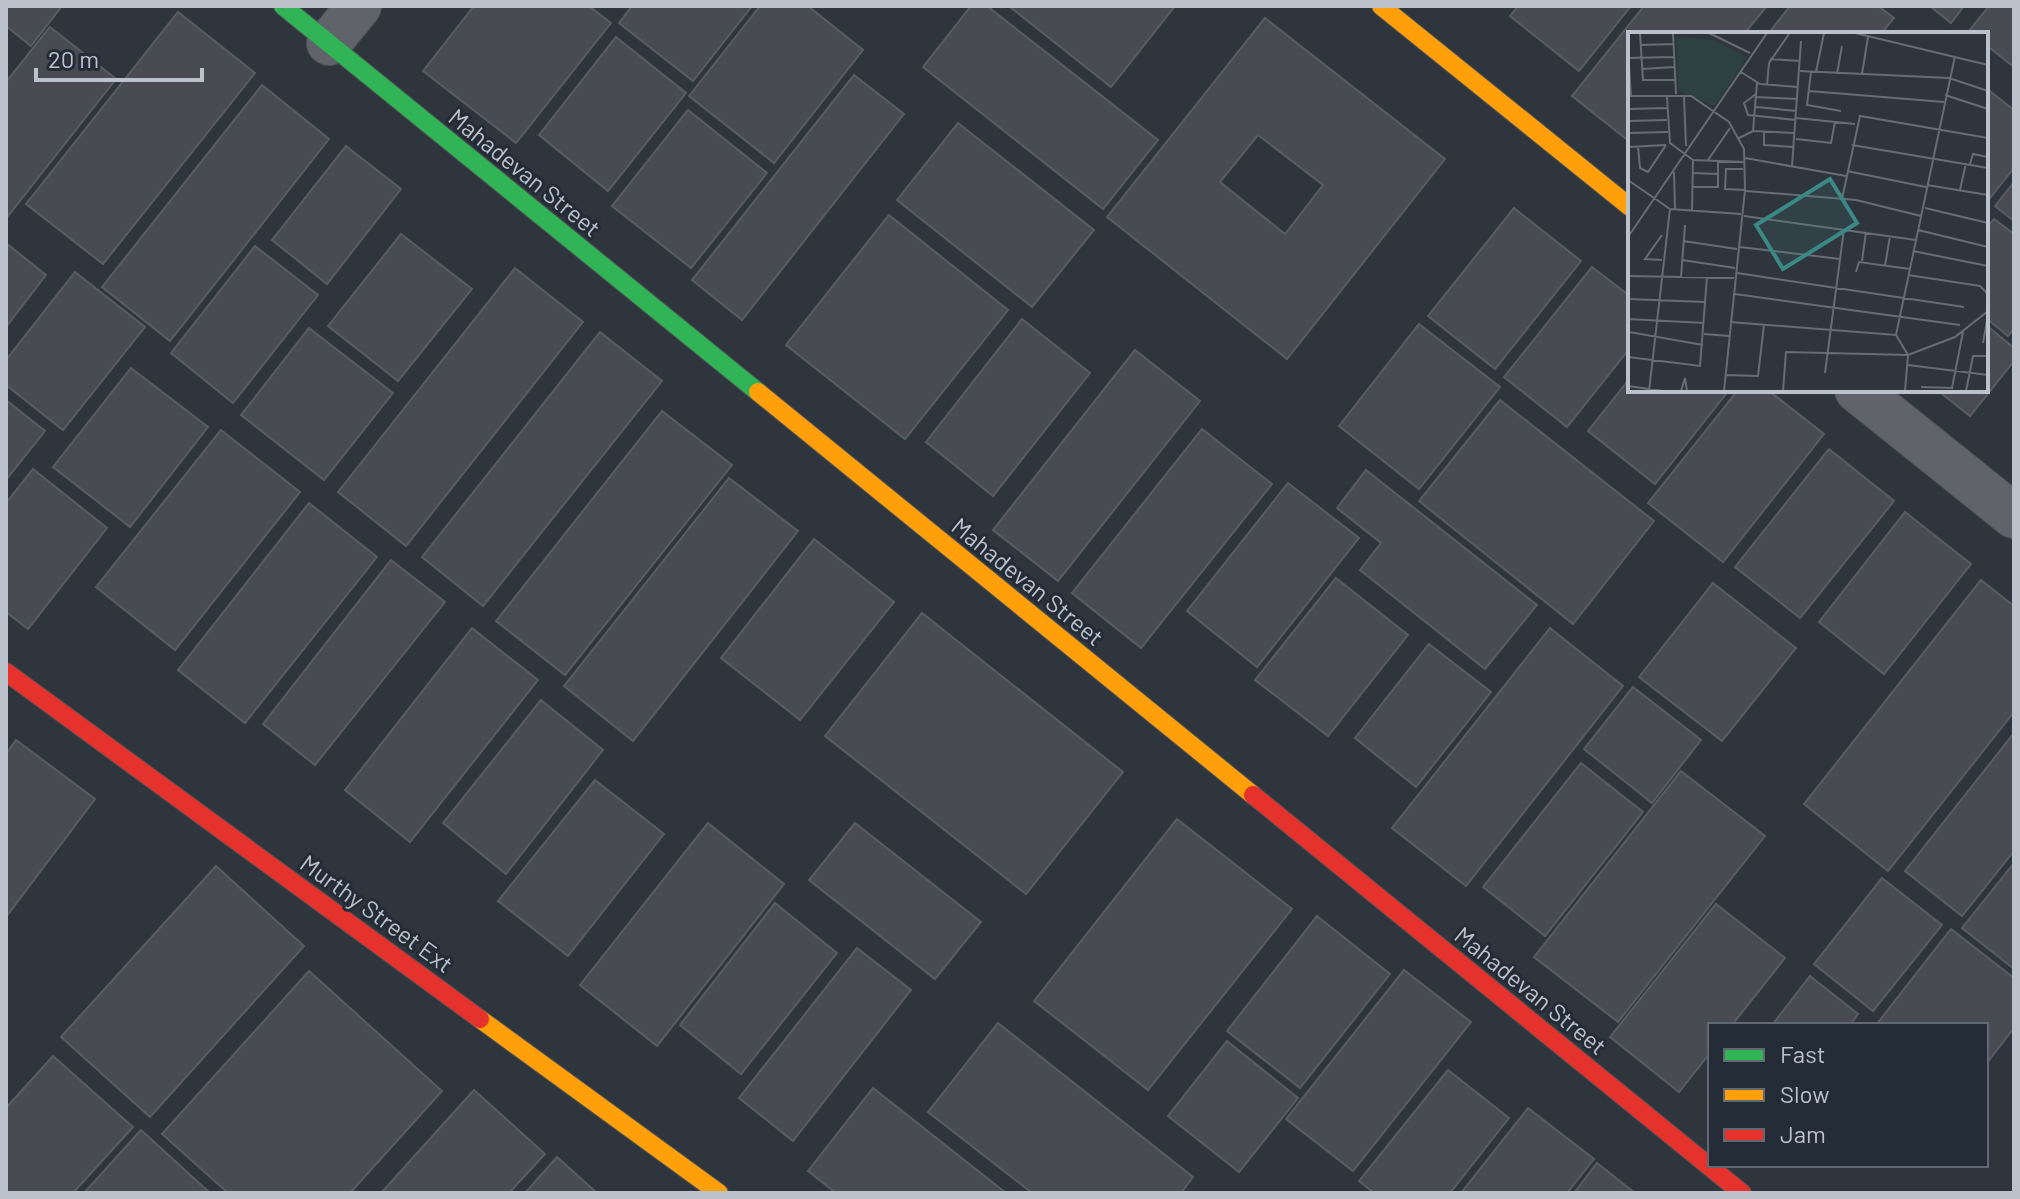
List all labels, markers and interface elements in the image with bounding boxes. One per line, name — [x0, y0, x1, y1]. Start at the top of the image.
scale bar — [36, 32, 202, 82]
inset map — [1628, 32, 1988, 392]
text: 20 m — [48, 44, 99, 73]
street label: Mahadevan Street — [443, 102, 607, 242]
street label: Mahadevan Street — [946, 511, 1110, 651]
street label: Murthy Street Ext — [295, 848, 459, 978]
street label: Mahadevan Street — [1449, 920, 1613, 1060]
legend — [1708, 1023, 1988, 1167]
text: Fast — [1780, 1039, 1825, 1068]
text: Slow — [1780, 1079, 1829, 1108]
text: Jam — [1780, 1119, 1826, 1148]

